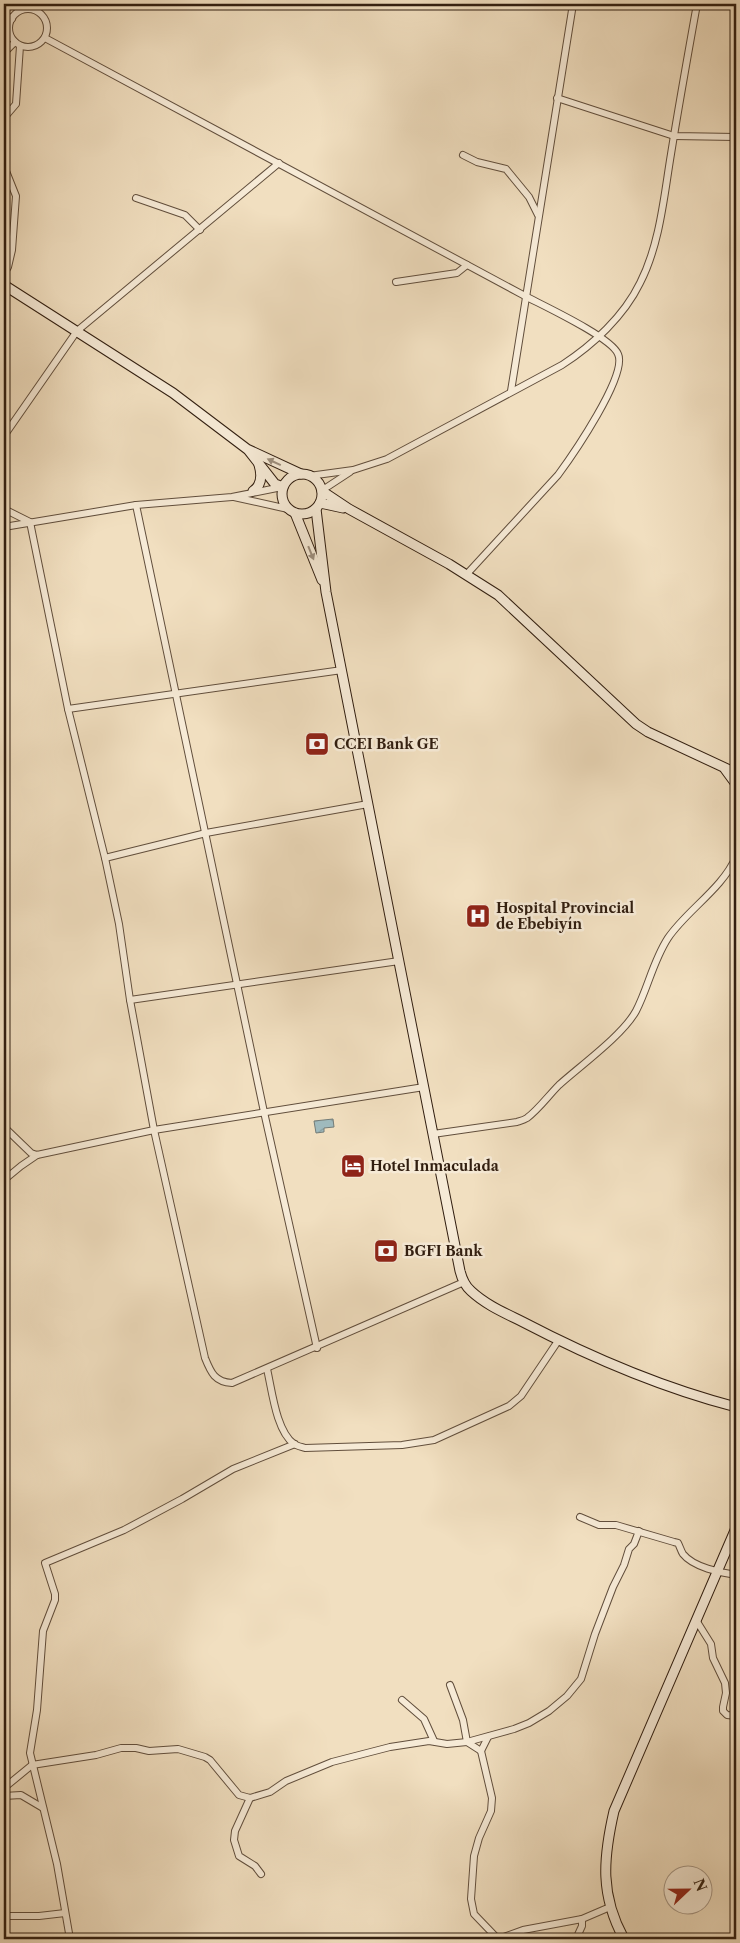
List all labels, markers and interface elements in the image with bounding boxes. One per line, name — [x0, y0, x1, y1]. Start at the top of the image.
one-way arrow — [267, 457, 281, 465]
one-way arrow — [307, 545, 315, 560]
bank icon: CCEI Bank GE — [304, 731, 330, 757]
place label: CCEI Bank GE — [334, 735, 439, 753]
place label: Hospital Provincial de Ebebiyín — [496, 899, 634, 933]
hospital icon: Hospital Provincial de Ebebiyín — [465, 903, 491, 929]
hotel icon: Hotel Inmaculada — [340, 1153, 366, 1179]
place label: Hotel Inmaculada — [370, 1157, 500, 1175]
bank icon: BGFI Bank — [373, 1238, 399, 1264]
place label: BGFI Bank — [404, 1242, 483, 1260]
north arrow — [662, 1866, 712, 1916]
text: N — [689, 1876, 711, 1894]

